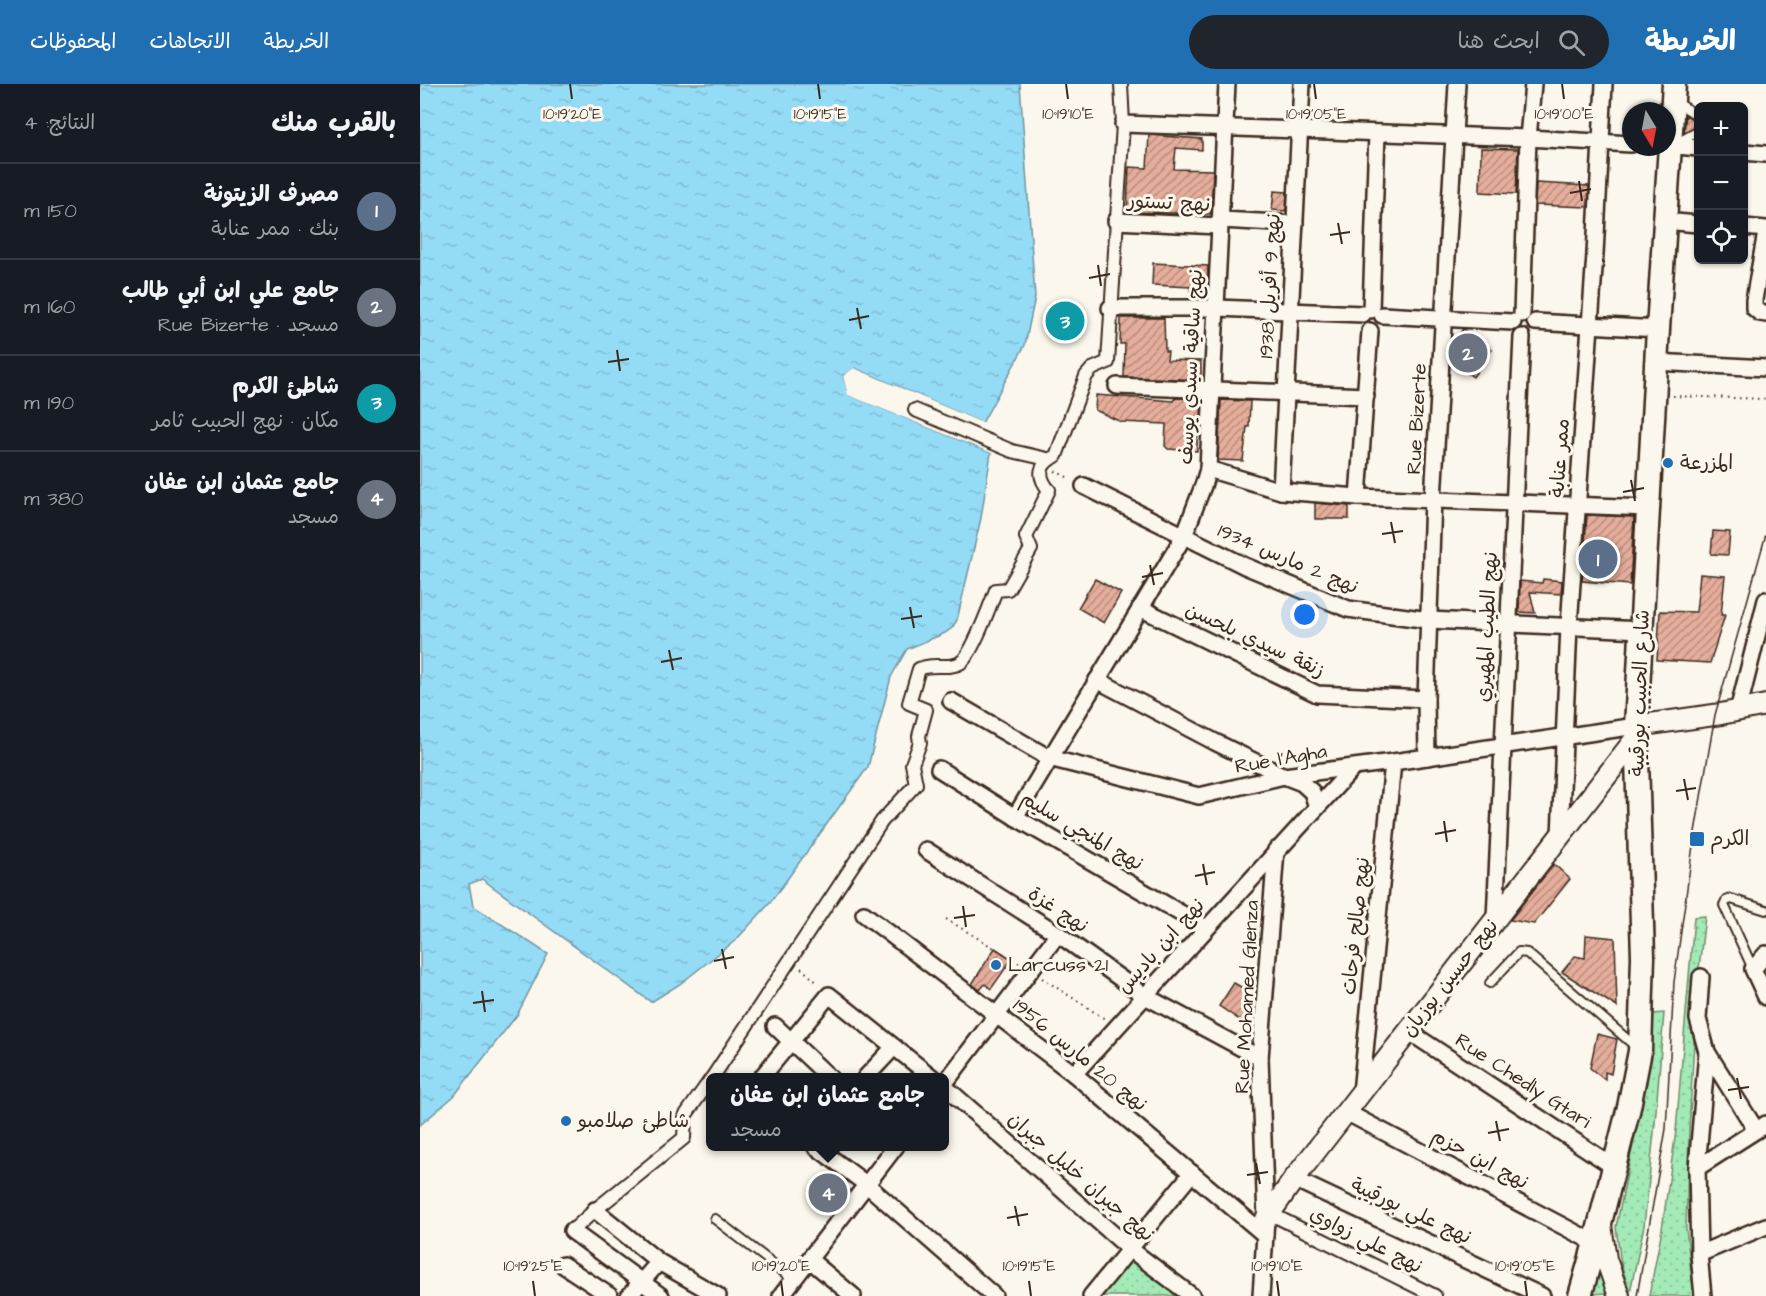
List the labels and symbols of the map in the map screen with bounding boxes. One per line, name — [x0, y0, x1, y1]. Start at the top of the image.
north arrow — [1622, 102, 1676, 156]
text: 10°19'20"E — [543, 104, 601, 125]
text: 10°19'15"E — [794, 104, 846, 125]
text: 10°19'10"E — [1042, 104, 1094, 125]
text: 10°19'05"E — [1286, 104, 1346, 125]
text: 10°19'00"E — [1535, 104, 1594, 125]
street label: نهج تستور — [1125, 187, 1211, 219]
street label: نهج 9 أفريل 1938 — [1252, 213, 1288, 359]
street label: نهج ساقية سيدي يوسف — [1172, 268, 1210, 466]
pin: 3 — [1046, 298, 1084, 344]
pin: 2 — [1448, 330, 1488, 376]
street label: Rue Bizerte — [1400, 363, 1434, 475]
street label: ممر عنابة — [1543, 418, 1577, 498]
place label: المزرعة — [1680, 449, 1733, 477]
marker: المزرعة — [1661, 456, 1675, 470]
street label: نهج 2 مارس 1934 — [1213, 517, 1363, 601]
pin: 1 — [1578, 536, 1618, 582]
street label: نهج الطيب المهيري — [1469, 551, 1505, 703]
street label: زنقة سيدي بلحسن — [1181, 595, 1329, 685]
your location — [1290, 600, 1319, 629]
street label: شارع الحبيب بورقيبة — [1623, 609, 1657, 777]
street label: Rue l'Agha — [1233, 737, 1329, 782]
street label: نهج المنجي سليم — [1014, 784, 1149, 880]
place label: الكرم — [1710, 825, 1749, 854]
marker: الكرم — [1688, 830, 1706, 848]
street label: نهج صالح فرحات — [1335, 856, 1377, 996]
street label: نهج غزة — [1022, 880, 1094, 940]
street label: نهج ابن باديس — [1111, 892, 1211, 1000]
street label: Rue Mohamed Glenza — [1228, 900, 1266, 1094]
street label: نهج حسين بوزيان — [1395, 913, 1505, 1043]
place label: Larcuss 21 — [1008, 951, 1108, 979]
marker: Larcuss 21 — [989, 958, 1003, 972]
street label: نهج 20 مارس 1956 — [1007, 992, 1153, 1118]
street label: Rue Chedly Gtari — [1449, 1027, 1596, 1136]
street label: نهج جبران خليل جبران — [1002, 1106, 1160, 1248]
place label: شاطئ صلامبو — [576, 1107, 689, 1135]
marker: شاطئ صلامبو — [559, 1114, 573, 1128]
street label: نهج ابن حزم — [1426, 1122, 1534, 1196]
pin: 4 — [808, 1170, 848, 1216]
street label: نهج علي بورقيبة — [1345, 1171, 1476, 1254]
street label: نهج علي زواوي — [1303, 1200, 1427, 1283]
text: 10°19'25"E — [503, 1256, 563, 1277]
text: 10°19'20"E — [752, 1256, 810, 1277]
text: 10°19'15"E — [1003, 1256, 1055, 1277]
text: 10°19'10"E — [1251, 1256, 1303, 1277]
text: 10°19'05"E — [1495, 1256, 1555, 1277]

